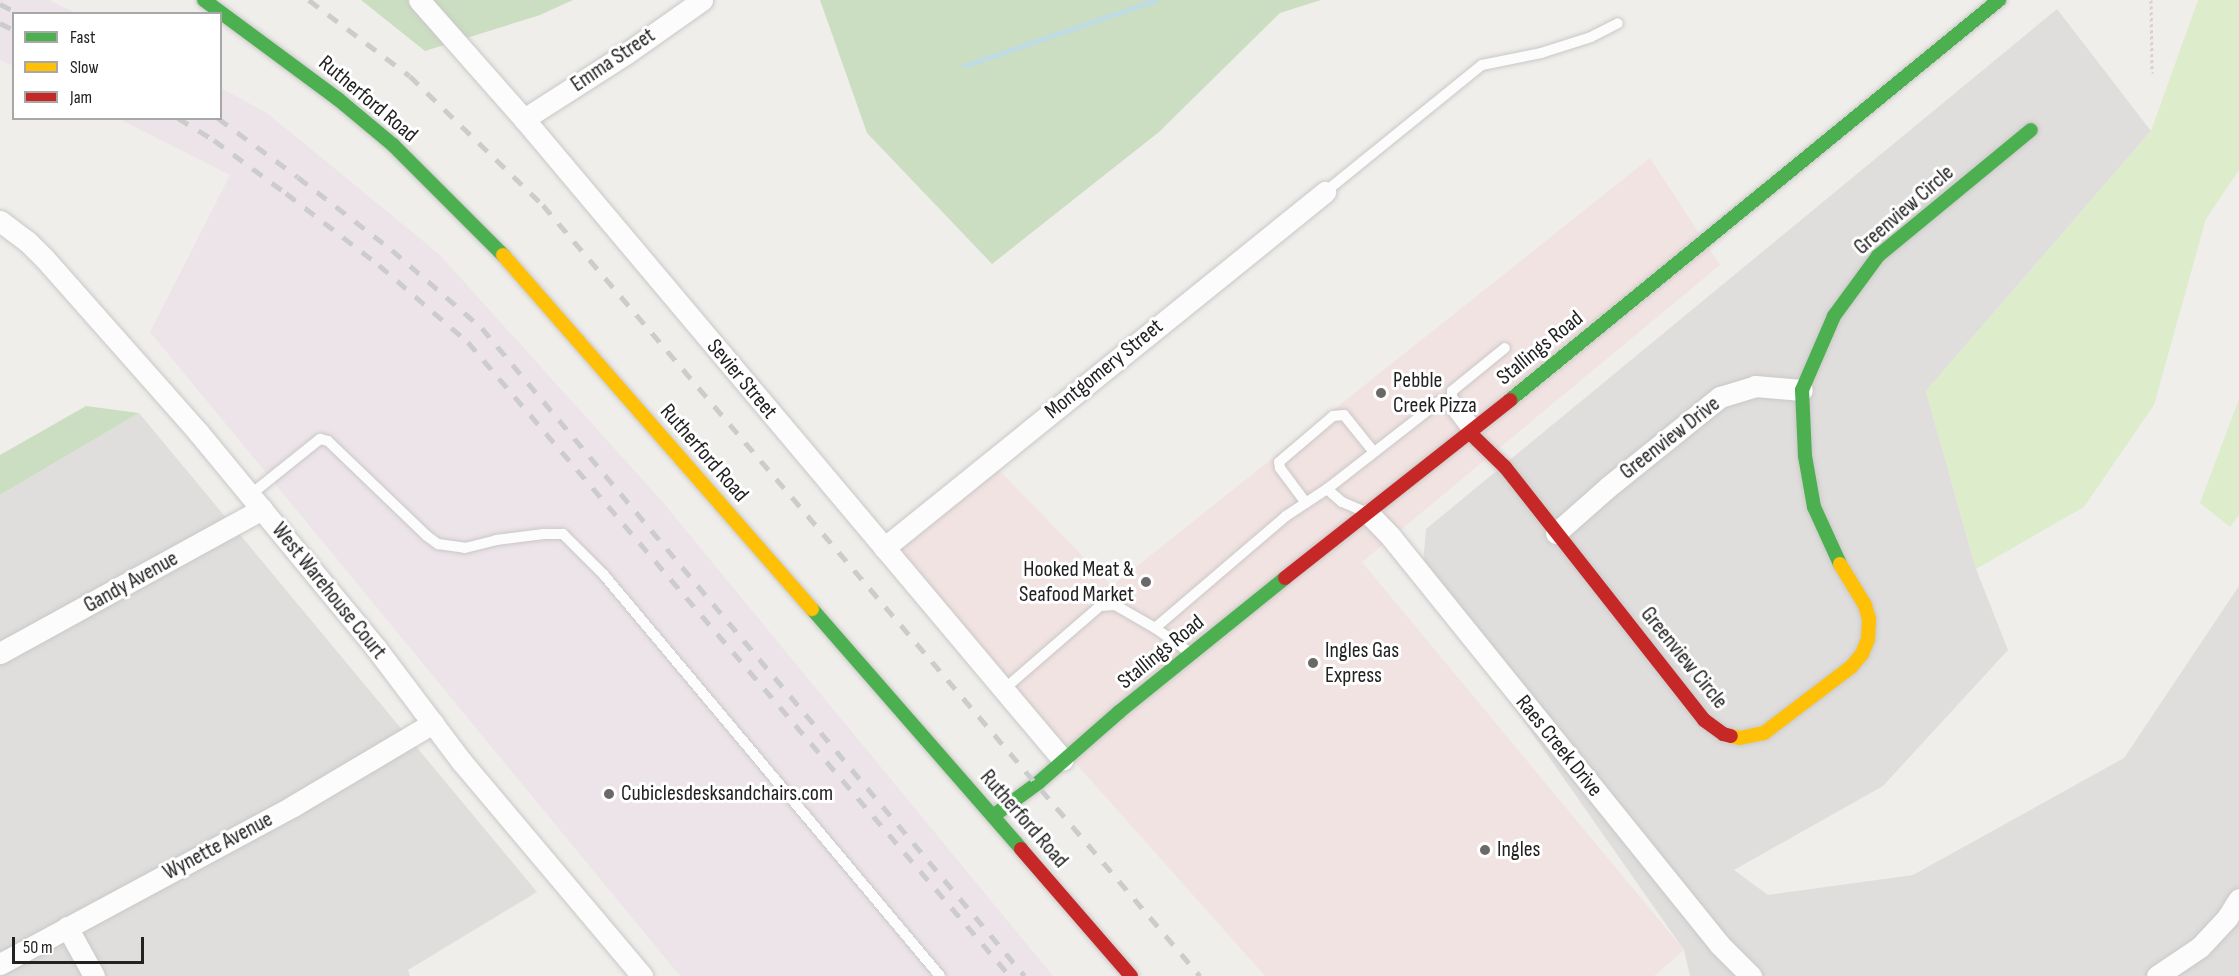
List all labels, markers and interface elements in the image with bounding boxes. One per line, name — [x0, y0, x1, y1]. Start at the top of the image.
legend — [12, 12, 222, 120]
street label: Emma Street — [566, 22, 660, 98]
text: Fast — [70, 27, 95, 48]
street label: Rutherford Road — [313, 50, 423, 148]
text: Slow — [70, 57, 99, 78]
text: Jam — [70, 87, 92, 108]
street label: Greenview Circle — [1849, 159, 1959, 261]
street label: Stallings Road — [1491, 305, 1589, 391]
street label: Montgomery Street — [1040, 313, 1168, 425]
street label: Sevier Street — [701, 334, 783, 424]
place label: Pebble Creek Pizza — [1393, 367, 1477, 418]
marker: Pebble Creek Pizza — [1374, 386, 1388, 400]
street label: Greenview Drive — [1615, 391, 1725, 485]
street label: Rutherford Road — [654, 399, 754, 507]
street label: West Warehouse Court — [266, 517, 392, 665]
street label: Gandy Avenue — [79, 545, 183, 619]
place label: Hooked Meat & Seafood Market — [1019, 556, 1134, 608]
marker: Hooked Meat & Seafood Market — [1139, 575, 1153, 589]
street label: Greenview Circle — [1635, 602, 1733, 714]
street label: Stallings Road — [1112, 609, 1210, 695]
place label: Ingles Gas Express — [1325, 637, 1399, 688]
marker: Ingles Gas Express — [1306, 656, 1320, 670]
street label: Raes Creek Drive — [1510, 690, 1608, 802]
street label: Rutherford Road — [974, 765, 1074, 873]
place label: Cubiclesdesksandchairs.com — [621, 781, 833, 807]
marker: Cubiclesdesksandchairs.com — [602, 787, 616, 801]
street label: Wynette Avenue — [159, 806, 277, 886]
place label: Ingles — [1497, 837, 1540, 863]
marker: Ingles — [1478, 843, 1492, 857]
scale bar — [15, 925, 147, 963]
text: 50 m — [23, 937, 53, 958]

